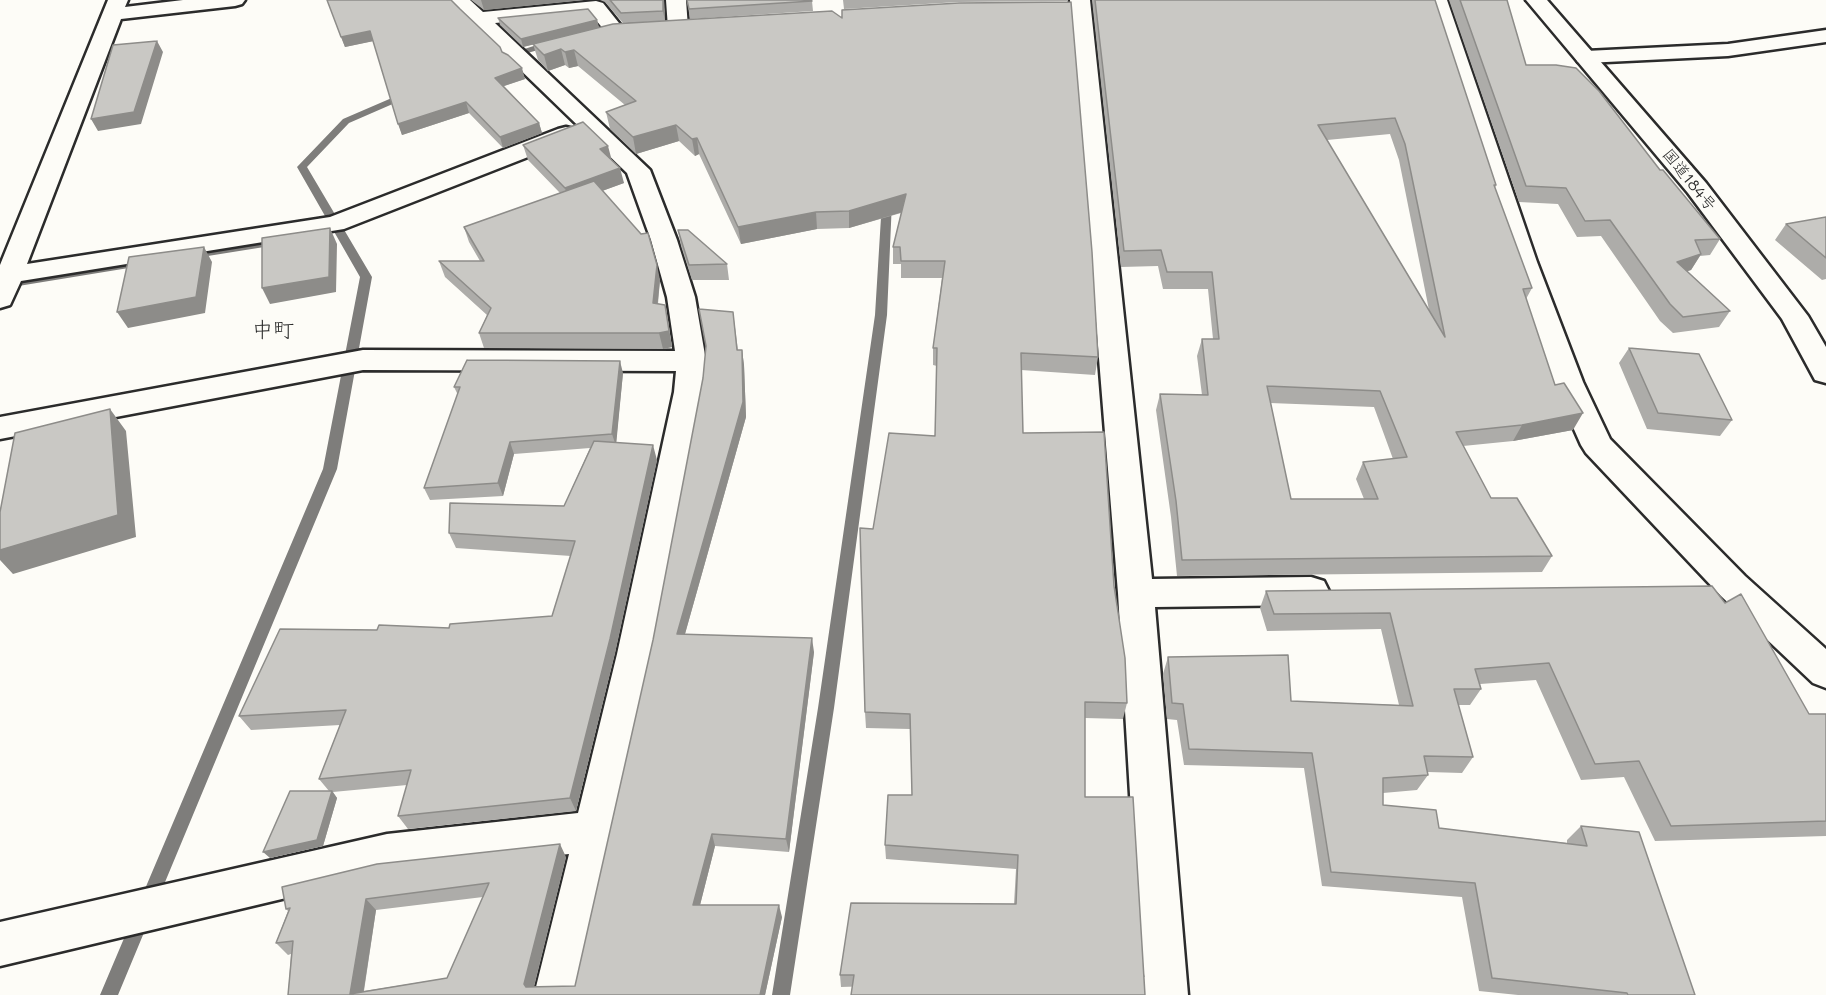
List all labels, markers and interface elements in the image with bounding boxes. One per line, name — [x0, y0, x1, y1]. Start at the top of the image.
street label: 国道184号 — [1658, 145, 1720, 215]
district label: 中町 — [252, 318, 294, 344]

